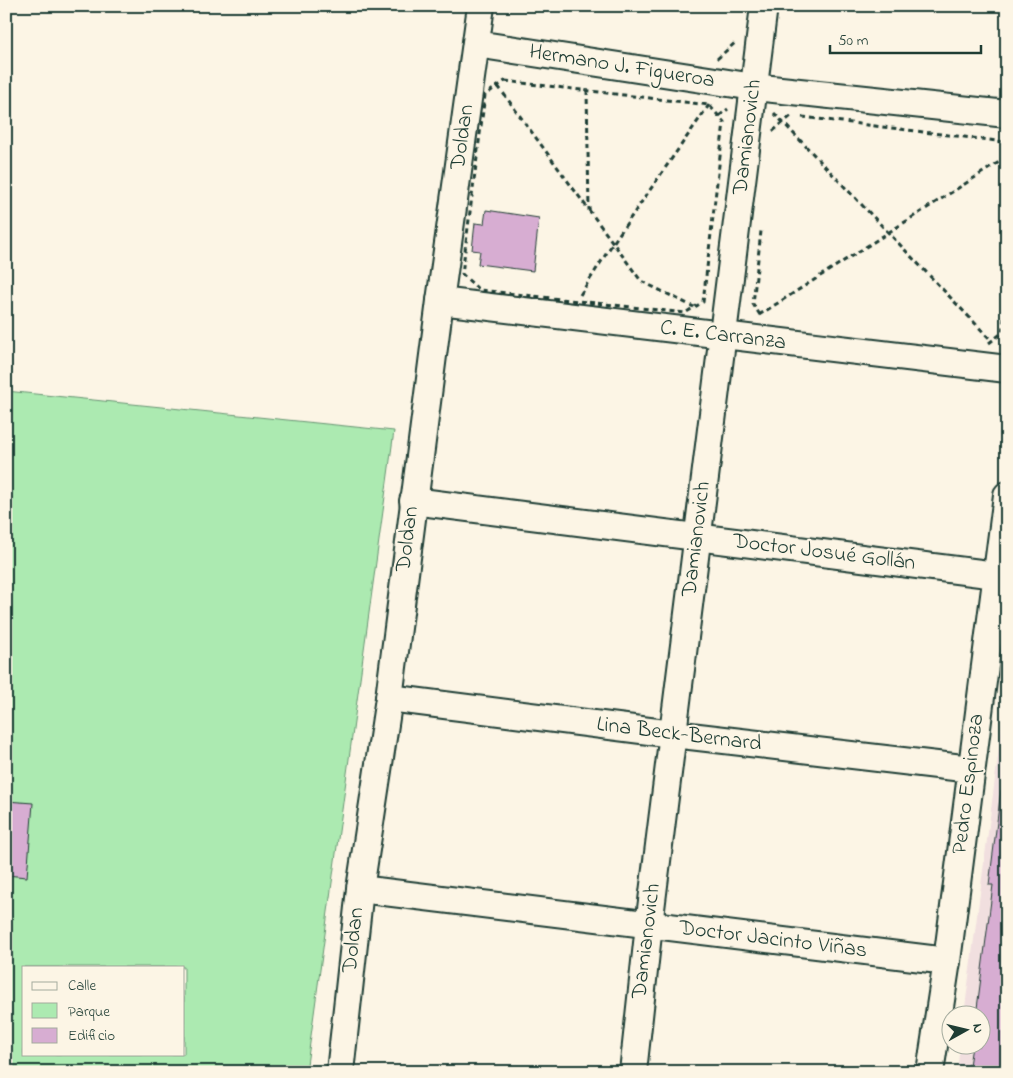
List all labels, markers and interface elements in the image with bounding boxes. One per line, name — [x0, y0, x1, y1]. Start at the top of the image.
scale bar — [830, 22, 982, 54]
text: 50 m — [838, 30, 869, 52]
street label: Hermano J. Figueroa — [527, 37, 717, 98]
street label: Damianovich — [725, 78, 771, 197]
street label: Doldan — [442, 102, 483, 173]
street label: C. E. Carranza — [658, 312, 788, 360]
street label: Damianovich — [674, 480, 720, 599]
street label: Doldan — [388, 504, 428, 575]
street label: Doctor Josué Gollán — [730, 526, 917, 580]
street label: Lina Beck-Bernard — [595, 709, 763, 761]
street label: Pedro Espinoza — [945, 712, 993, 856]
street label: Damianovich — [624, 882, 670, 1001]
street label: Doldan — [335, 906, 373, 975]
street label: Doctor Jacinto Viñas — [676, 912, 869, 967]
legend — [22, 966, 185, 1056]
text: Calle — [68, 975, 96, 997]
text: Parque — [68, 1001, 110, 1023]
north arrow — [940, 1006, 990, 1056]
text: N — [966, 1022, 988, 1035]
text: Edificio — [68, 1025, 115, 1047]

